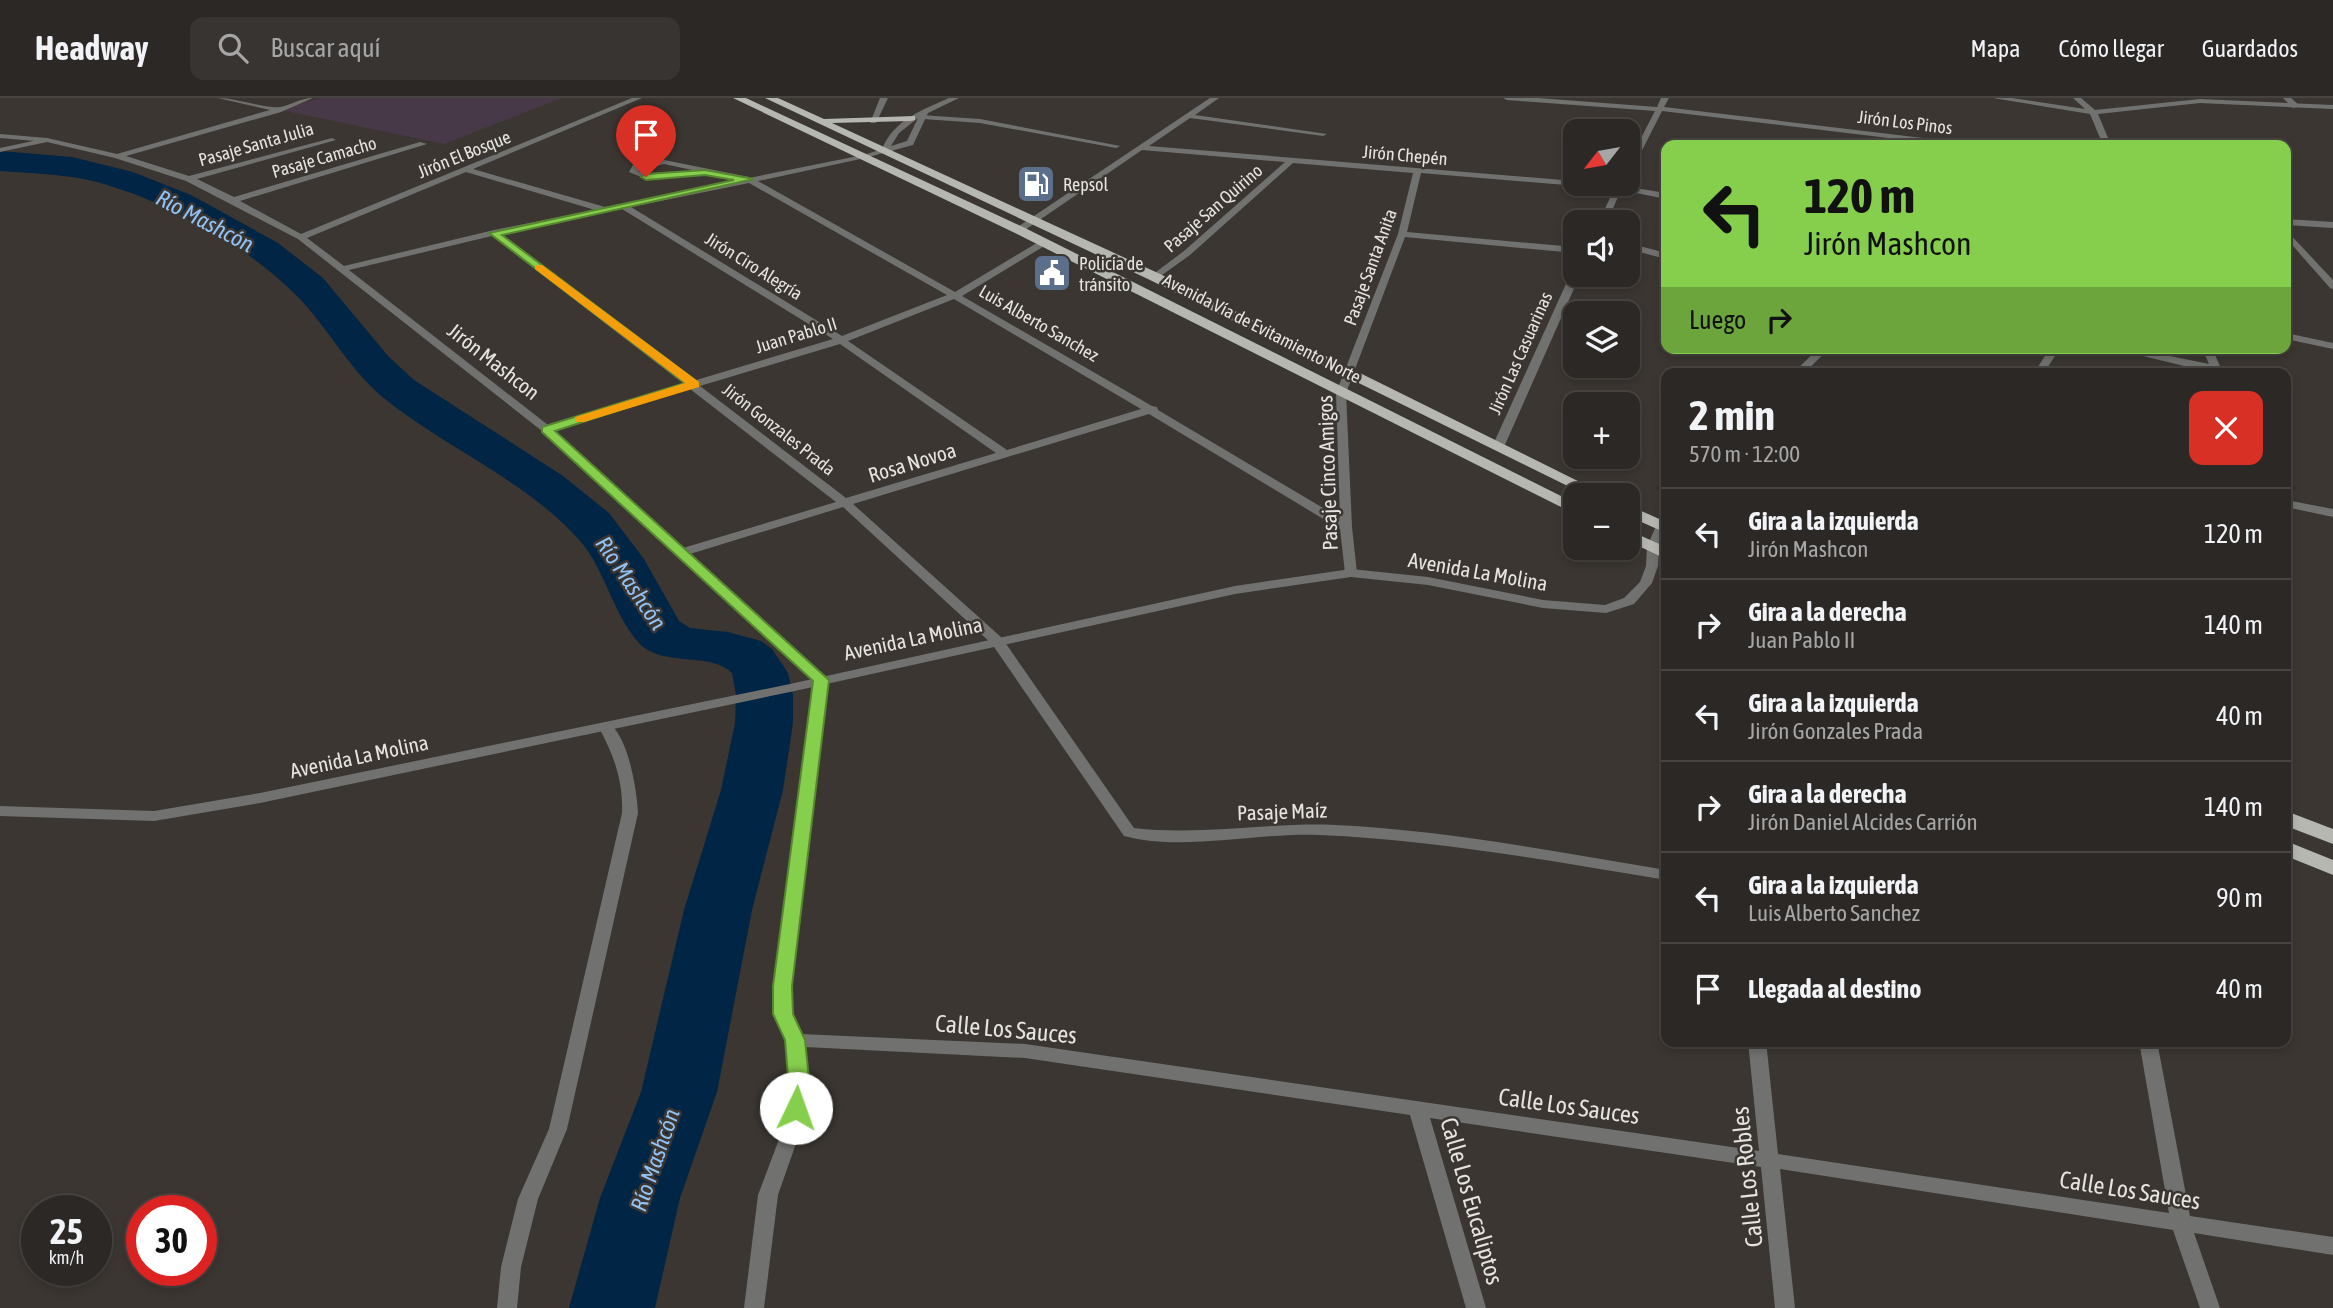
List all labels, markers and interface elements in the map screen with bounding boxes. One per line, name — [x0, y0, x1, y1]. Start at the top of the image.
search box — [190, 17, 680, 80]
text: Headway — [35, 29, 148, 67]
icon: search — [214, 29, 252, 67]
text: Buscar aquí — [270, 33, 380, 63]
text: Mapa — [1971, 35, 2020, 62]
text: Cómo llegar — [2058, 35, 2164, 62]
text: Guardados — [2202, 35, 2298, 62]
pin — [616, 105, 676, 177]
street label: Jirón Los Pinos — [1856, 106, 1954, 138]
icon: arrive — [627, 116, 665, 154]
street label: Pasaje Santa Julia — [196, 118, 316, 170]
north arrow — [1563, 119, 1640, 196]
map controls — [1563, 119, 1640, 560]
street label: Jirón El Bosque — [414, 126, 514, 182]
street label: Pasaje Camacho — [269, 132, 379, 182]
street label: Jirón Chepén — [1362, 141, 1448, 169]
street label: Pasaje San Quirino — [1160, 160, 1266, 256]
fuel station icon: Repsol — [1015, 163, 1057, 205]
text: 120 m — [1804, 167, 1915, 223]
icon: left — [1689, 168, 1780, 259]
place label: Repsol — [1063, 174, 1109, 195]
water label: Río Mashcón — [152, 184, 258, 258]
street label: Pasaje Santa Anita — [1339, 206, 1401, 328]
button: sound — [1563, 210, 1640, 287]
text: Jirón Mashcon — [1804, 225, 1972, 262]
street label: Jirón Ciro Alegría — [702, 228, 806, 304]
public building icon: Policía de tránsito — [1031, 252, 1073, 294]
place label: Policía de tránsito — [1079, 253, 1143, 295]
street label: Avenida Vía de Evitamiento Norte — [1159, 269, 1365, 387]
street label: Luis Alberto Sanchez — [975, 280, 1103, 366]
street label: Jirón Las Casuarinas — [1484, 289, 1556, 417]
button: layers — [1563, 301, 1640, 378]
icon: right — [1760, 301, 1798, 339]
text: Luego — [1689, 305, 1746, 335]
street label: Juan Pablo II — [753, 313, 839, 357]
street label: Jirón Mashcon — [443, 318, 545, 404]
street label: Jirón Gonzales Prada — [719, 379, 839, 479]
text: 2 min — [1689, 391, 1775, 439]
button: close — [2189, 391, 2263, 465]
button: + — [1563, 392, 1640, 469]
street label: Pasaje Cinco Amigos — [1312, 395, 1342, 551]
street label: Rosa Novoa — [865, 437, 959, 487]
text: 570 m · 12:00 — [1689, 441, 1800, 467]
button: − — [1563, 483, 1640, 560]
text: Gira a la izquierda — [1748, 506, 1919, 536]
icon: left — [1689, 515, 1727, 553]
text: 120 m — [2204, 519, 2263, 549]
water label: Río Mashcón — [590, 532, 672, 634]
text: Jirón Mashcon — [1748, 536, 1868, 562]
street label: Avenida La Molina — [1407, 547, 1549, 595]
text: Gira a la derecha — [1748, 597, 1907, 627]
icon: right — [1689, 606, 1727, 644]
text: 140 m — [2204, 610, 2263, 640]
street label: Avenida La Molina — [842, 612, 984, 664]
text: Juan Pablo II — [1748, 627, 1855, 653]
text: Gira a la izquierda — [1748, 688, 1919, 718]
icon: left — [1689, 697, 1727, 735]
text: 40 m — [2216, 701, 2263, 731]
text: Jirón Gonzales Prada — [1748, 718, 1923, 744]
street label: Avenida La Molina — [288, 730, 430, 782]
text: Gira a la derecha — [1748, 779, 1907, 809]
icon: right — [1689, 788, 1727, 826]
text: 140 m — [2204, 792, 2263, 822]
street label: Pasaje Maíz — [1236, 797, 1328, 825]
text: Jirón Daniel Alcides Carrión — [1748, 809, 1978, 835]
text: Gira a la izquierda — [1748, 870, 1919, 900]
icon: left — [1689, 879, 1727, 917]
text: 90 m — [2216, 883, 2263, 913]
text: Luis Alberto Sanchez — [1748, 900, 1920, 926]
icon: arrive — [1689, 970, 1727, 1008]
text: Llegada al destino — [1748, 974, 1921, 1004]
text: 40 m — [2216, 974, 2263, 1004]
street label: Calle Los Sauces — [934, 1009, 1078, 1049]
position arrow — [759, 1071, 833, 1145]
street label: Calle Los Sauces — [1497, 1083, 1641, 1129]
water label: Río Mashcón — [625, 1105, 685, 1215]
street label: Calle Los Robles — [1726, 1105, 1768, 1249]
street label: Calle Los Eucaliptos — [1435, 1114, 1509, 1288]
street label: Calle Los Sauces — [2058, 1166, 2202, 1214]
speed limit sign: 30 — [126, 1195, 217, 1286]
text: 25 — [50, 1211, 83, 1251]
text: km/h — [49, 1247, 84, 1268]

